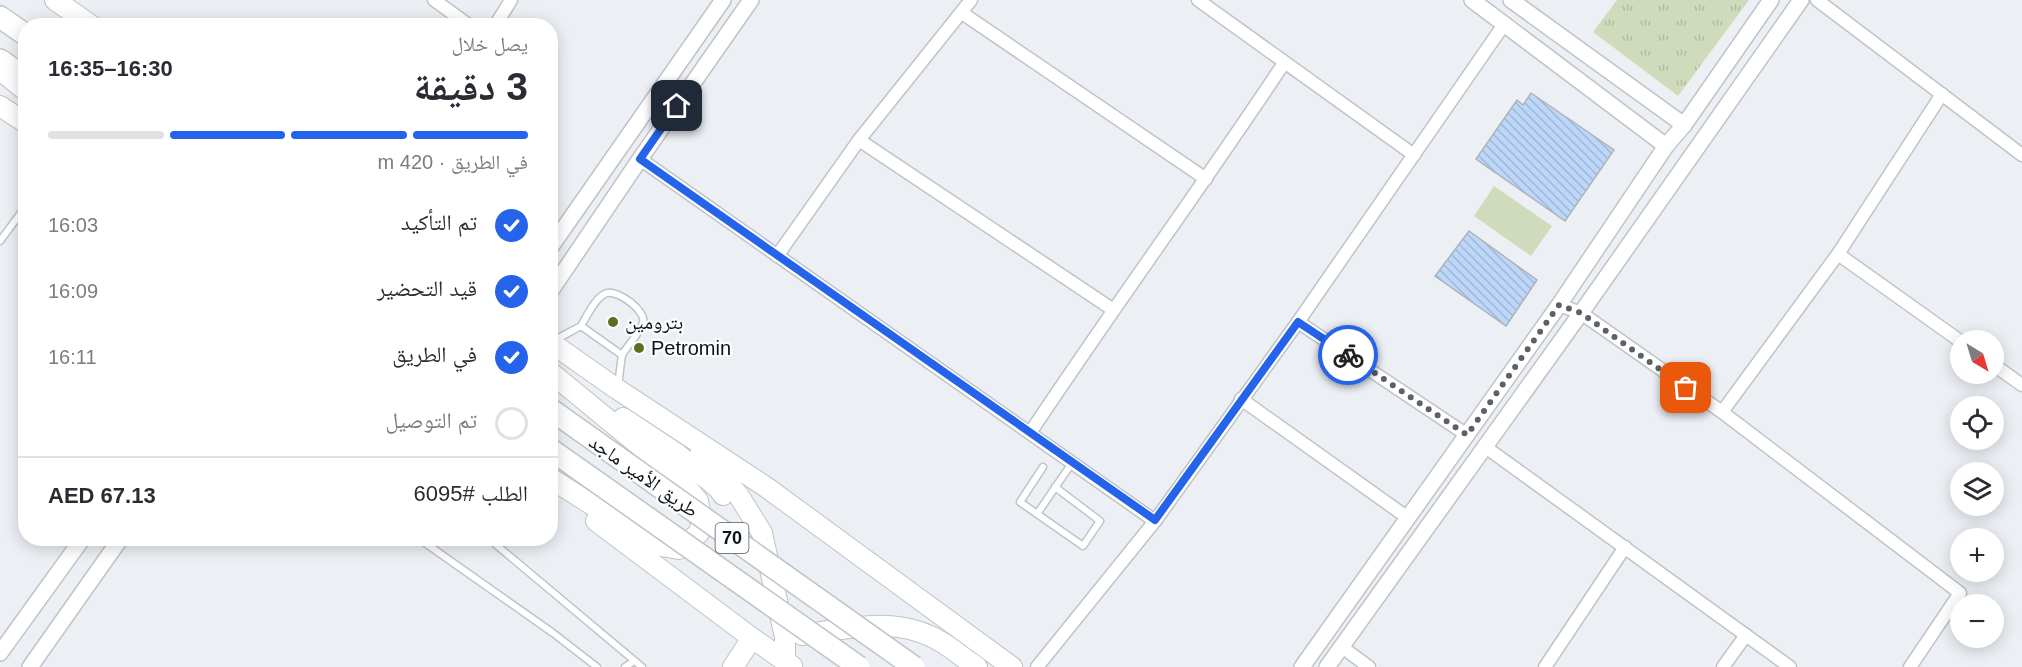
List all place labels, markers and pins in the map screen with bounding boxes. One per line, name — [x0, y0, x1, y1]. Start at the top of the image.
pin — [651, 80, 702, 131]
place label: بترومين — [625, 311, 683, 334]
marker: بترومين — [606, 315, 620, 329]
place label: Petromin — [651, 337, 731, 359]
marker: Petromin — [632, 341, 646, 355]
pin — [1660, 362, 1711, 413]

